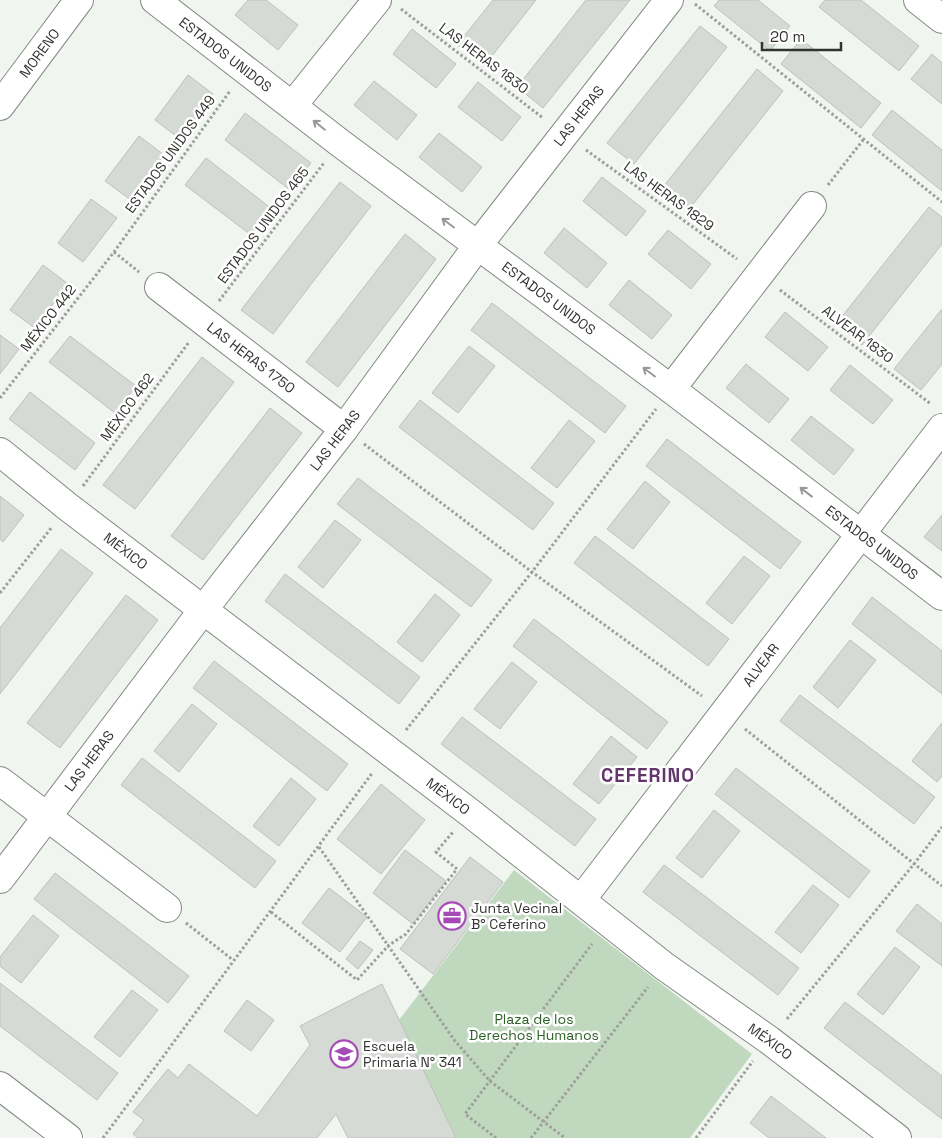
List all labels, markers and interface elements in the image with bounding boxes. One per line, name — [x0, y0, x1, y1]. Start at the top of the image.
street label: ESTADOS UNIDOS — [176, 13, 275, 96]
street label: LAS HERAS 1830 — [436, 18, 532, 98]
scale bar — [762, 20, 841, 52]
street label: MORENO — [15, 25, 64, 81]
text: 20 m — [770, 27, 805, 46]
street label: LAS HERAS — [550, 82, 608, 150]
street label: ESTADOS UNIDOS 449 — [121, 91, 219, 217]
one-way arrow — [312, 120, 325, 131]
street label: LAS HERAS 1829 — [620, 157, 718, 235]
street label: ESTADOS UNIDOS 465 — [213, 163, 313, 287]
one-way arrow — [441, 218, 455, 228]
street label: ESTADOS UNIDOS — [498, 257, 599, 339]
street label: MÉXICO 442 — [16, 281, 80, 355]
street label: ALVEAR 1830 — [819, 301, 897, 367]
street label: LAS HERAS 1750 — [203, 318, 299, 397]
one-way arrow — [643, 367, 656, 378]
street label: MÉXICO 462 — [96, 369, 158, 445]
street label: LAS HERAS — [306, 406, 364, 474]
one-way arrow — [800, 487, 813, 498]
street label: ESTADOS UNIDOS — [822, 501, 922, 584]
street label: MÉXICO — [100, 528, 151, 573]
street label: ALVEAR — [739, 640, 783, 690]
street label: LAS HERAS — [60, 727, 118, 795]
district label: CEFERINO — [601, 763, 695, 788]
street label: MÉXICO — [422, 774, 474, 819]
place label: Junta Vecinal B° Ceferino — [471, 899, 562, 933]
office icon: Junta Vecinal B° Ceferino — [437, 901, 467, 931]
park label: Plaza de los Derechos Humanos — [469, 1010, 599, 1044]
street label: MÉXICO — [745, 1019, 796, 1064]
place label: Escuela Primaria N° 341 — [363, 1037, 462, 1071]
school or university icon: Escuela Primaria N° 341 — [329, 1039, 359, 1069]

